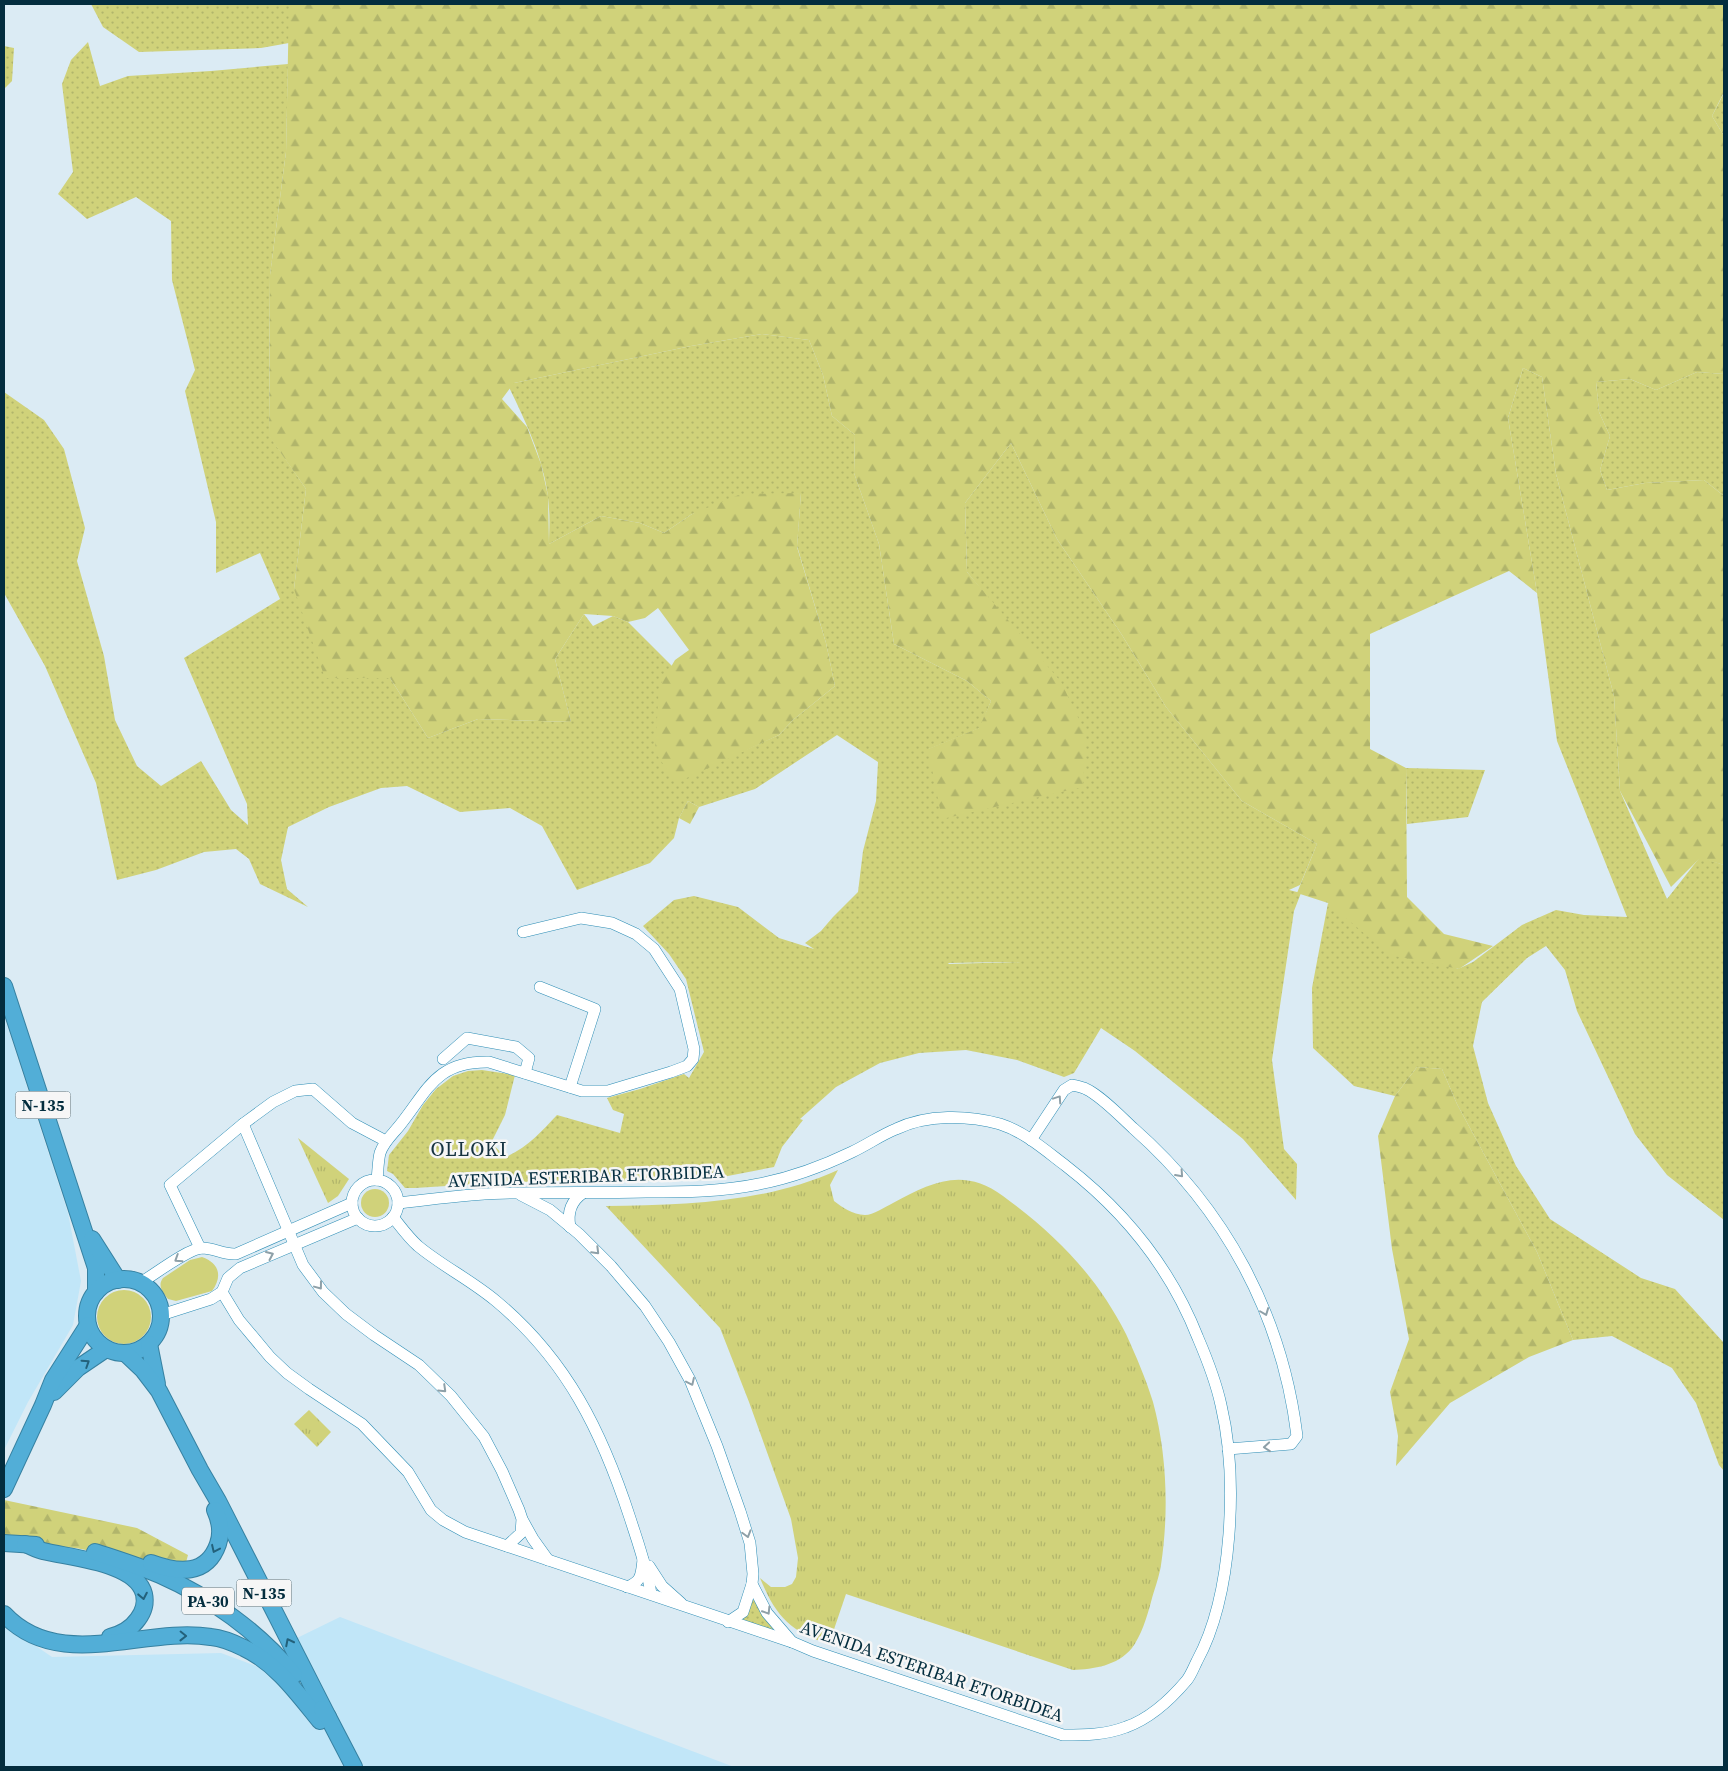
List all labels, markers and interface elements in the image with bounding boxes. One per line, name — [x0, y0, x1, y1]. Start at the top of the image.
road number: N-135 — [15, 1092, 70, 1118]
one-way arrow — [1052, 1095, 1061, 1105]
district label: OLLOKI — [430, 1135, 508, 1163]
street label: AVENIDA ESTERIBAR ETORBIDEA — [447, 1159, 725, 1193]
one-way arrow — [1174, 1169, 1183, 1178]
one-way arrow — [590, 1245, 599, 1254]
one-way arrow — [265, 1250, 274, 1261]
one-way arrow — [174, 1253, 183, 1263]
one-way arrow — [313, 1280, 321, 1289]
one-way arrow — [1259, 1307, 1269, 1315]
one-way arrow — [80, 1360, 89, 1369]
one-way arrow — [685, 1377, 695, 1386]
one-way arrow — [438, 1383, 447, 1392]
one-way arrow — [1263, 1441, 1271, 1452]
one-way arrow — [741, 1530, 751, 1538]
one-way arrow — [212, 1544, 222, 1553]
road number: N-135 — [236, 1580, 292, 1606]
road number: PA-30 — [182, 1588, 234, 1614]
one-way arrow — [137, 1592, 148, 1601]
one-way arrow — [760, 1605, 770, 1614]
street label: AVENIDA ESTERIBAR ETORBIDEA — [797, 1614, 1067, 1728]
one-way arrow — [179, 1630, 187, 1641]
one-way arrow — [285, 1639, 295, 1648]

